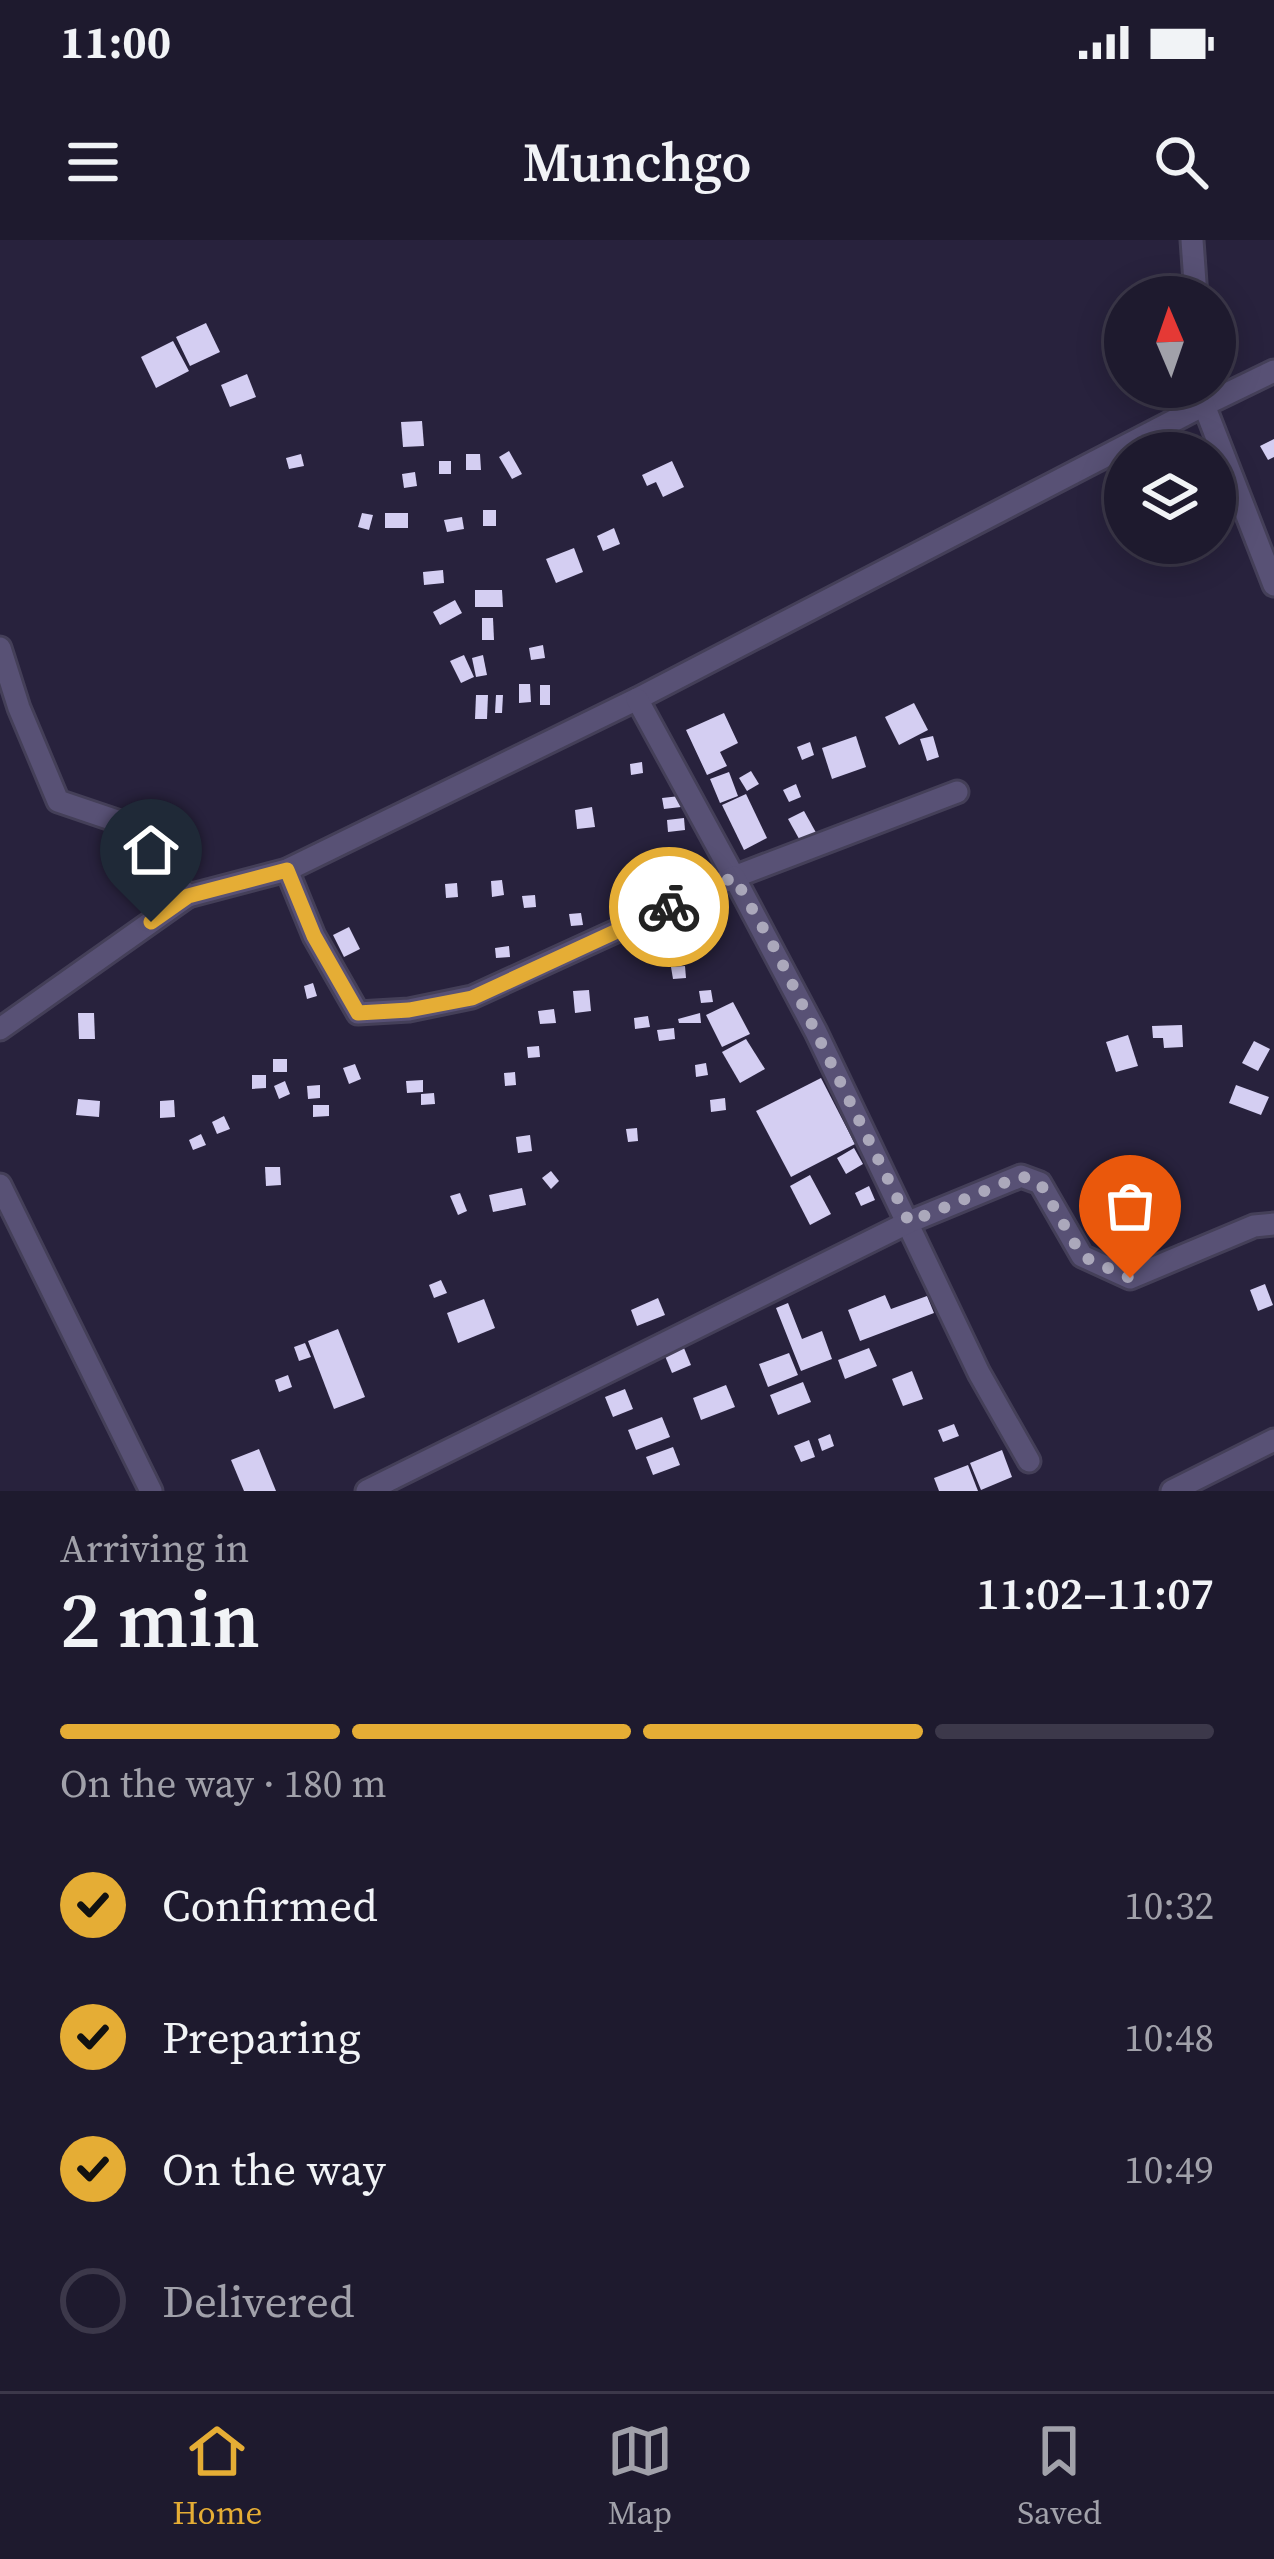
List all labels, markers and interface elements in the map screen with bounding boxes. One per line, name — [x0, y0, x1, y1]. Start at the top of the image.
text: 11:00 — [60, 11, 171, 73]
text: Munchgo — [522, 125, 752, 199]
icon: menu — [60, 129, 126, 195]
icon: search — [1148, 129, 1214, 195]
north arrow — [1104, 276, 1236, 408]
map controls — [1104, 276, 1236, 564]
button: layers — [1104, 432, 1236, 564]
pin — [100, 799, 202, 922]
icon: home — [118, 817, 184, 883]
courier — [609, 847, 729, 967]
icon: bike — [636, 874, 702, 940]
pin — [1079, 1155, 1181, 1278]
icon: bag — [1097, 1173, 1163, 1239]
text: Arriving in — [60, 1522, 249, 1575]
text: 11:02–11:07 — [976, 1562, 1214, 1624]
text: 2 min — [60, 1566, 260, 1673]
text: On the way · 180 m — [60, 1757, 387, 1810]
icon: check — [60, 1872, 126, 1938]
text: Confirmed — [162, 1874, 378, 1936]
text: 10:32 — [1124, 1879, 1214, 1932]
icon: check — [60, 2004, 126, 2070]
text: Preparing — [162, 2006, 361, 2068]
text: 10:48 — [1124, 2011, 1214, 2064]
icon: check — [60, 2136, 126, 2202]
text: On the way — [162, 2138, 386, 2200]
text: 10:49 — [1124, 2143, 1214, 2196]
text: Delivered — [162, 2270, 354, 2332]
tab: Home — [172, 2418, 262, 2535]
tab: Map — [607, 2418, 673, 2535]
tab: Saved — [1017, 2418, 1102, 2535]

